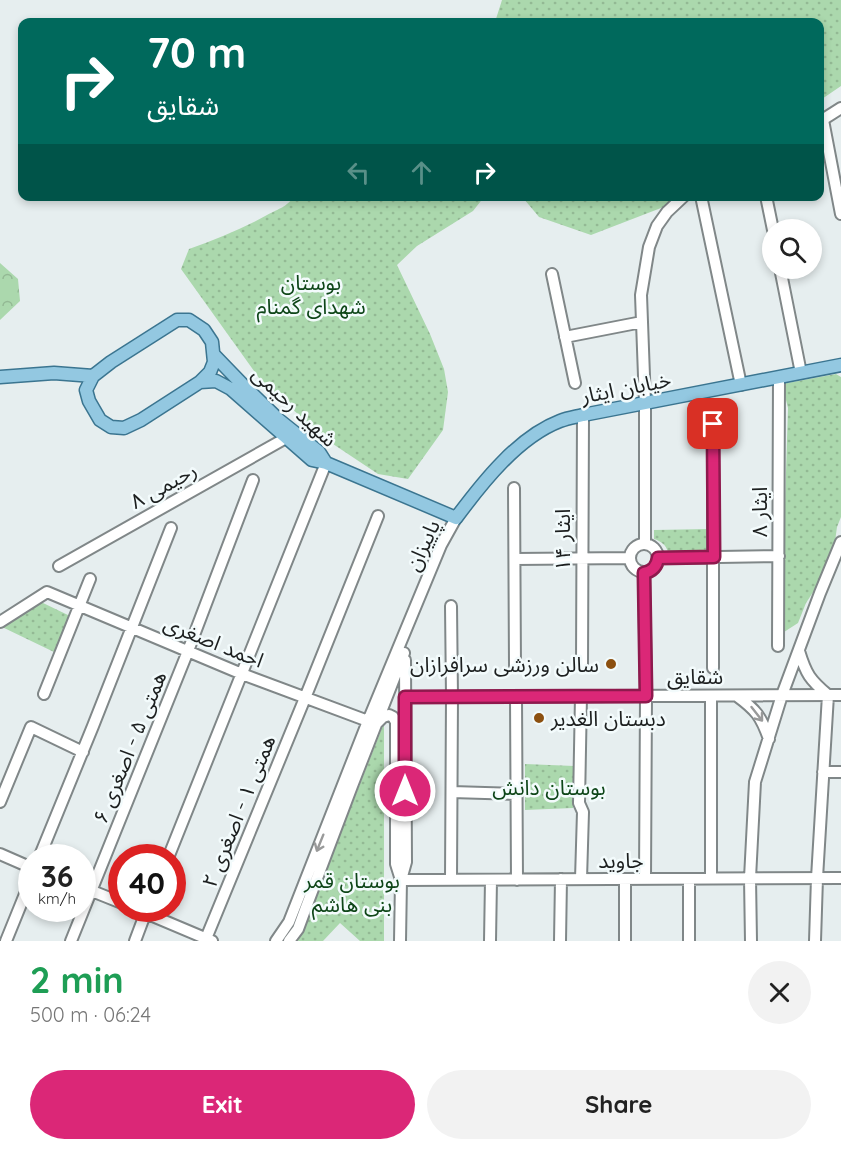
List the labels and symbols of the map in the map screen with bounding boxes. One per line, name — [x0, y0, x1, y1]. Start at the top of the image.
park label: بوستان شهدای گمنام — [256, 269, 366, 323]
street label: شهید رحیمی — [247, 360, 343, 452]
street label: خیابان ایثار — [578, 366, 673, 409]
pin — [687, 398, 738, 449]
street label: رحیمی ۸ — [125, 456, 201, 514]
street label: ایثار ۸ — [746, 487, 772, 537]
street label: ایثار ۱۴ — [549, 509, 575, 571]
street label: پاییزان — [399, 515, 446, 575]
street label: احمد اصغری — [160, 609, 268, 673]
place label: سالن ورزشی سرافرازان — [410, 651, 599, 677]
marker: سالن ورزشی سرافرازان — [604, 657, 618, 671]
street label: شقایق — [667, 663, 723, 690]
street label: همتی ۵ - اصغری ۶ — [87, 667, 171, 827]
place label: دبستان الغدیر — [550, 705, 666, 731]
one-way arrow — [750, 706, 763, 722]
marker: دبستان الغدیر — [532, 711, 546, 725]
street label: همتی ۱ - اصغری ۲ — [196, 731, 280, 891]
position arrow — [373, 759, 437, 823]
park label: بوستان دانش — [492, 774, 606, 800]
one-way arrow — [314, 833, 325, 852]
speed limit sign: 40 — [108, 844, 186, 922]
street label: جاوید — [598, 847, 644, 873]
park label: بوستان قمر بنی هاشم — [303, 867, 400, 920]

